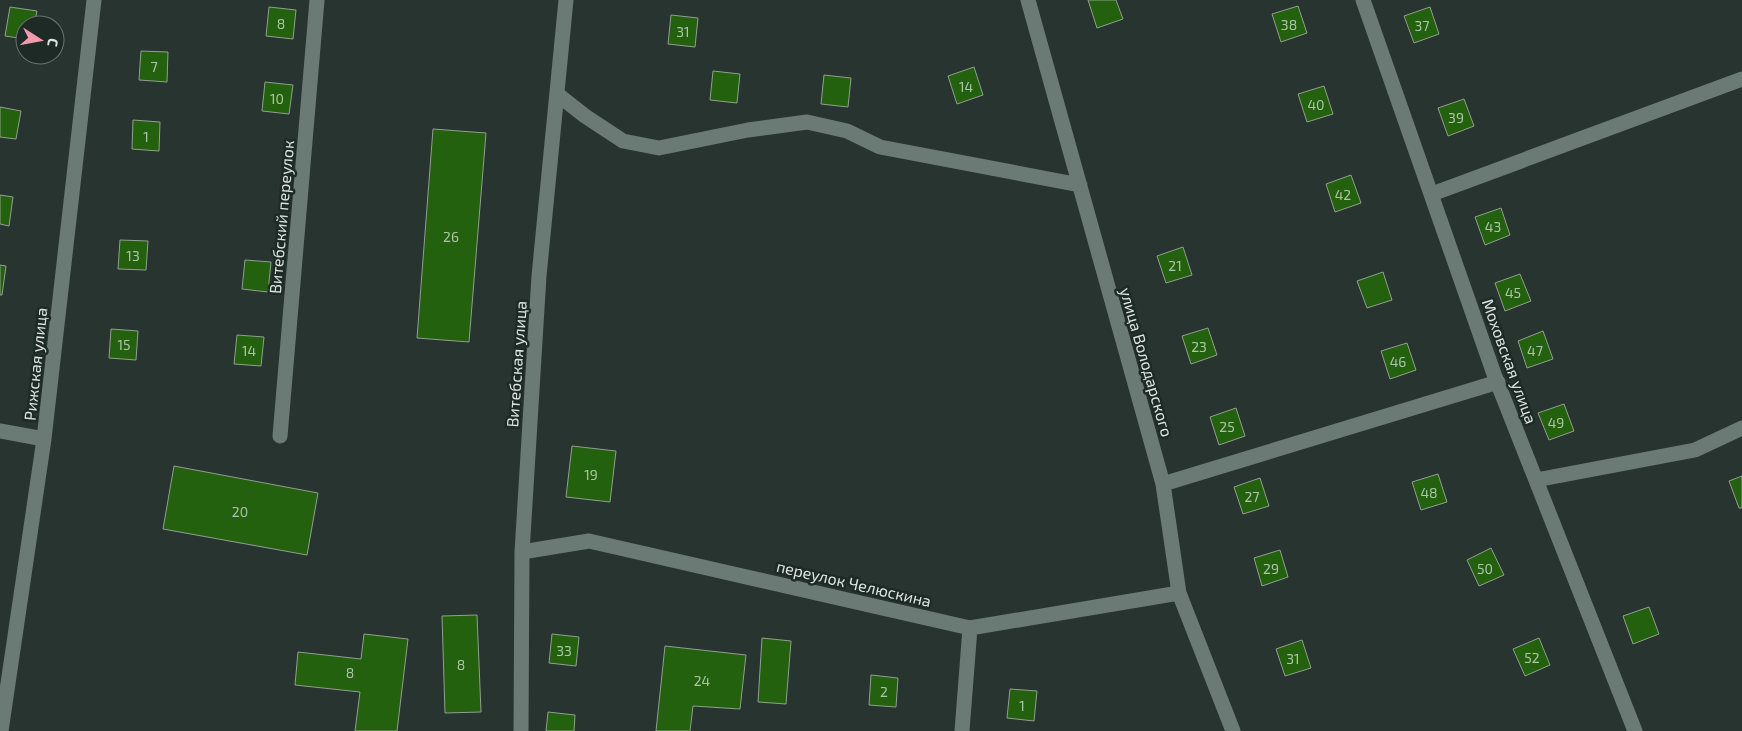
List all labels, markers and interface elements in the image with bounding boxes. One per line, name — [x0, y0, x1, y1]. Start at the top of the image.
north arrow — [15, 15, 65, 65]
house number: 8 — [277, 15, 285, 32]
house number: 38 — [1281, 16, 1297, 33]
house number: 37 — [1415, 17, 1429, 34]
house number: 31 — [676, 23, 690, 40]
text: С — [44, 37, 62, 48]
house number: 7 — [150, 58, 158, 75]
house number: 14 — [959, 78, 973, 95]
house number: 10 — [270, 90, 284, 107]
house number: 40 — [1307, 96, 1325, 113]
house number: 39 — [1448, 109, 1464, 126]
house number: 1 — [143, 128, 149, 145]
street label: Витебский переулок — [265, 139, 298, 295]
house number: 42 — [1335, 186, 1351, 203]
house number: 43 — [1485, 218, 1501, 235]
house number: 26 — [443, 228, 459, 245]
house number: 13 — [126, 247, 140, 264]
house number: 21 — [1168, 257, 1182, 274]
house number: 45 — [1505, 284, 1521, 301]
street label: улица Володарского — [1116, 285, 1177, 439]
street label: Моховская улица — [1478, 296, 1541, 426]
street label: Витебская улица — [502, 300, 531, 428]
street label: Рижская улица — [20, 307, 51, 422]
house number: 15 — [117, 336, 131, 353]
house number: 23 — [1191, 338, 1207, 355]
house number: 14 — [242, 342, 256, 359]
house number: 47 — [1527, 342, 1543, 359]
house number: 46 — [1390, 353, 1406, 370]
house number: 49 — [1548, 414, 1564, 431]
house number: 25 — [1219, 418, 1235, 435]
house number: 19 — [584, 466, 598, 483]
house number: 48 — [1420, 484, 1438, 501]
house number: 27 — [1244, 488, 1260, 505]
house number: 20 — [232, 503, 248, 520]
street label: переулок Челюскина — [774, 556, 933, 611]
house number: 29 — [1263, 560, 1279, 577]
house number: 50 — [1477, 560, 1493, 577]
house number: 33 — [556, 642, 572, 659]
house number: 52 — [1524, 649, 1540, 666]
house number: 31 — [1286, 650, 1300, 667]
house number: 8 — [457, 656, 465, 673]
house number: 8 — [346, 664, 354, 681]
house number: 24 — [694, 672, 710, 689]
house number: 2 — [880, 683, 888, 700]
house number: 1 — [1019, 697, 1025, 714]

